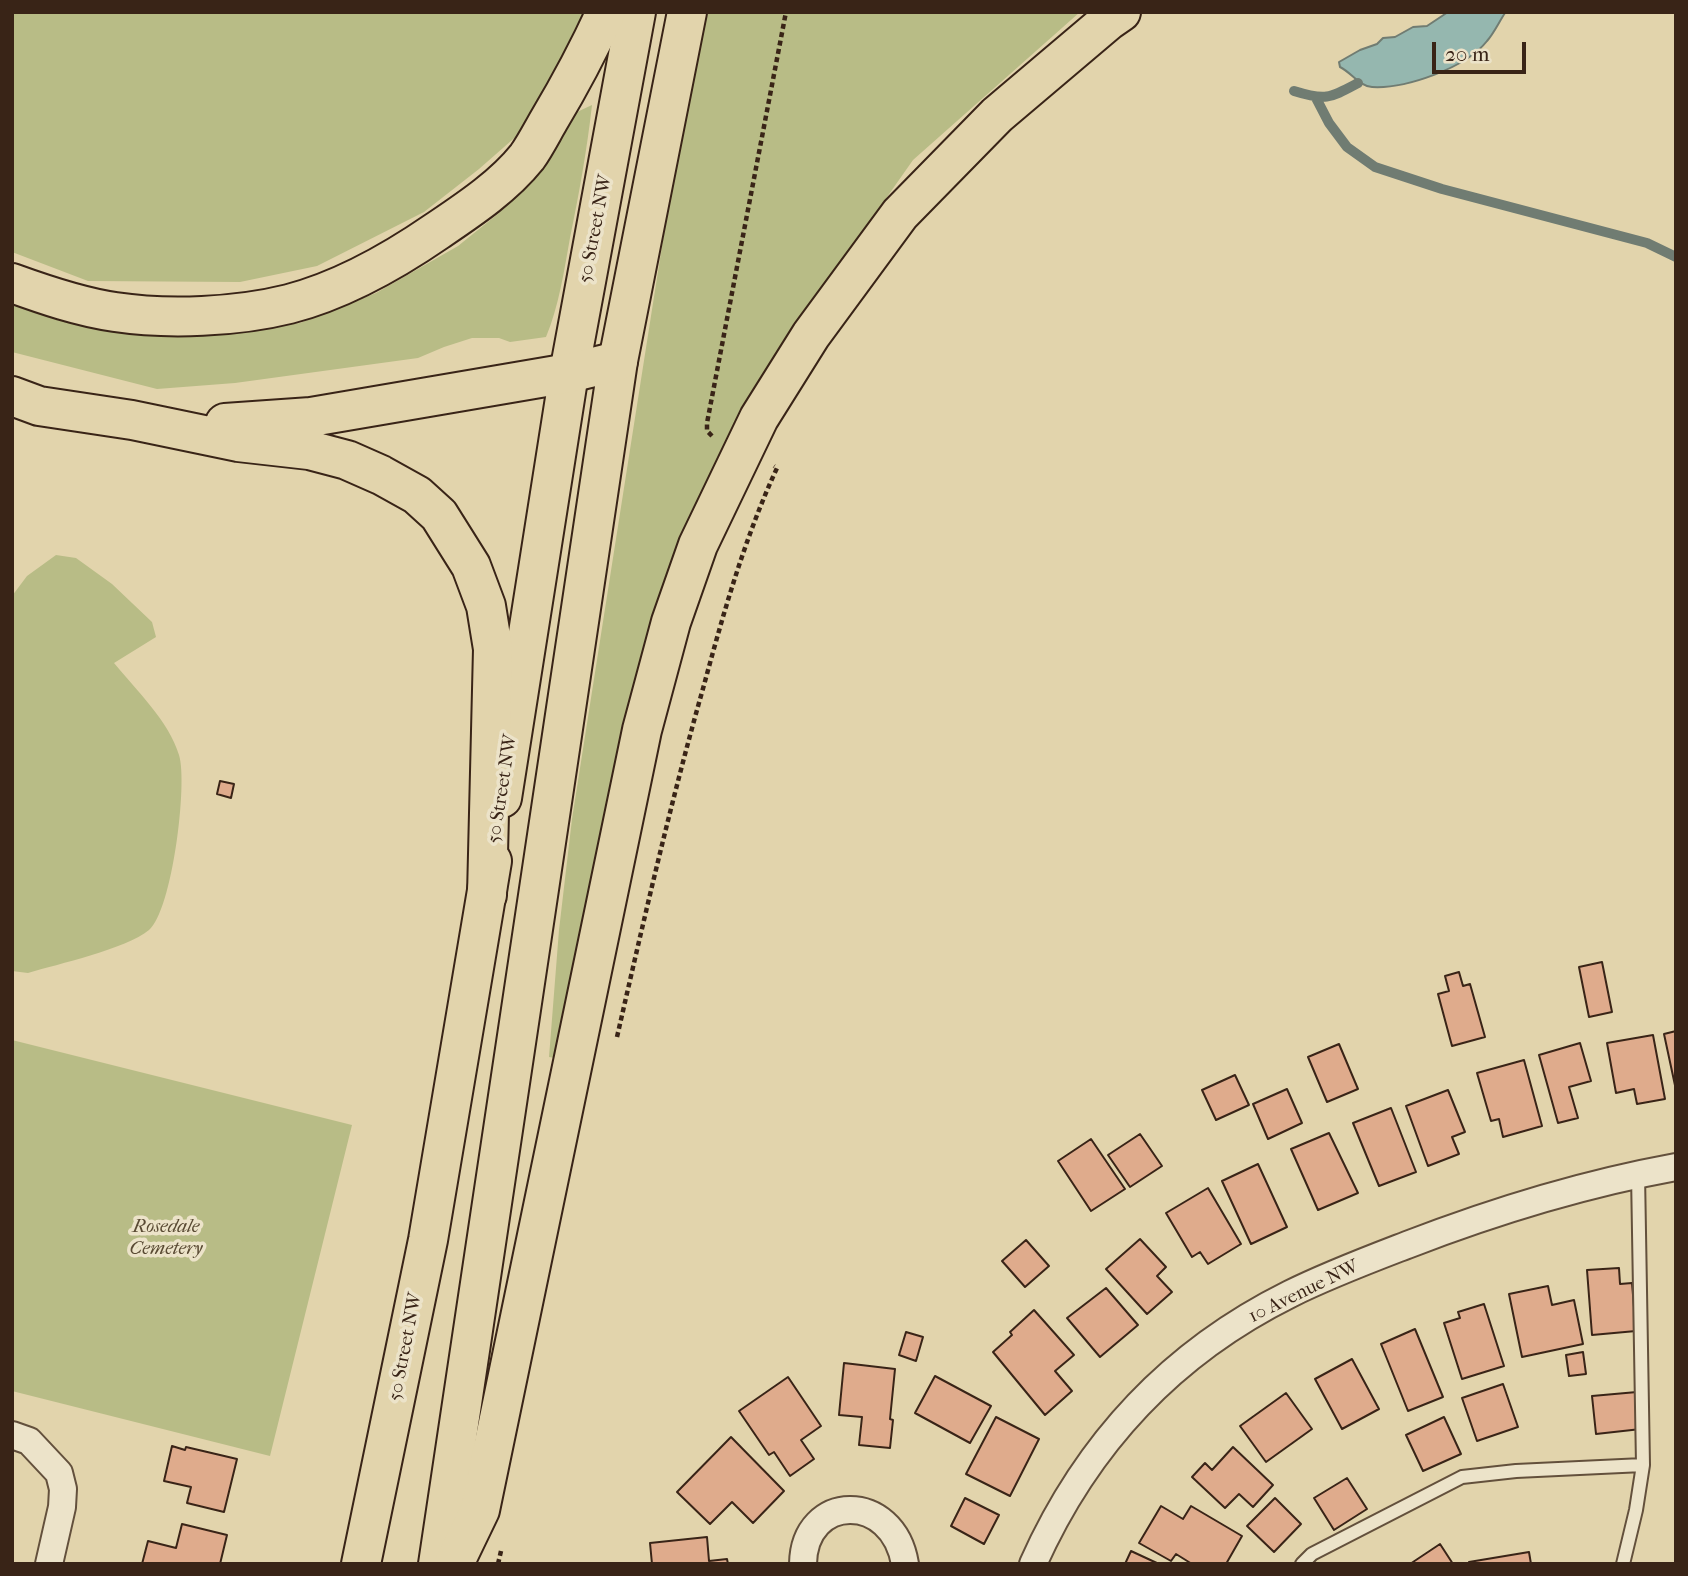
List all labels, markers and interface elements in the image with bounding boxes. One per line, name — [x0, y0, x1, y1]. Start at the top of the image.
scale bar — [1436, 28, 1530, 72]
text: 20 m — [1445, 42, 1489, 66]
street label: 50 Street NW — [574, 173, 618, 285]
street label: 50 Street NW — [483, 733, 523, 845]
park label: Rosedale Cemetery — [129, 1216, 203, 1260]
street label: 10 Avenue NW — [1245, 1256, 1363, 1328]
street label: 50 Street NW — [384, 1291, 428, 1403]

